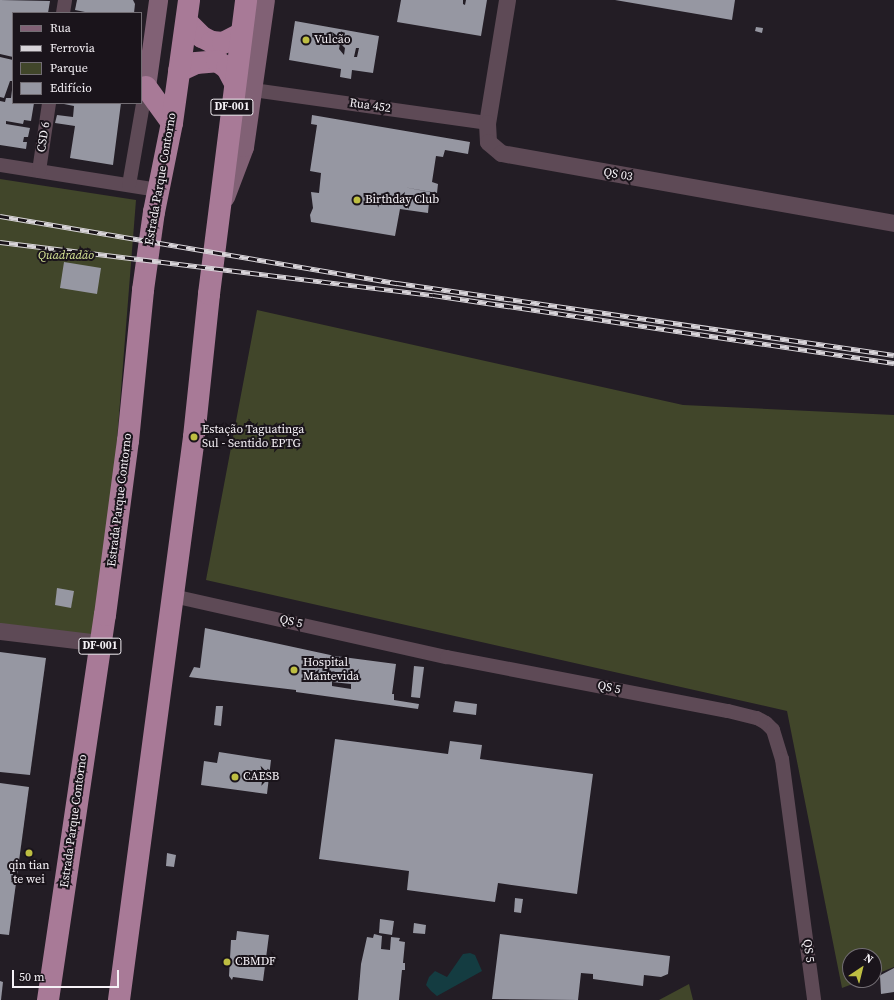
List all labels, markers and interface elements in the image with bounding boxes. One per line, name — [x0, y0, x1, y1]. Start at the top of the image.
legend — [12, 12, 142, 104]
text: Rua — [50, 20, 71, 36]
place label: Vulcão — [314, 33, 350, 47]
marker: Vulcão — [301, 35, 311, 45]
text: Ferrovia — [50, 40, 95, 56]
text: Parque — [50, 60, 88, 76]
text: Edifício — [50, 80, 92, 96]
street label: Rua 452 — [348, 96, 392, 116]
road number: DF-001 — [210, 98, 254, 116]
street label: Estrada Parque Contorno — [142, 112, 180, 246]
street label: CSD 6 — [34, 121, 54, 153]
street label: QS 03 — [602, 165, 634, 185]
place label: Birthday Club — [365, 193, 439, 207]
marker: Birthday Club — [352, 195, 362, 205]
park label: Quadradão — [38, 249, 94, 263]
place label: Estação Taguatinga Sul - Sentido EPTG — [202, 423, 305, 451]
street label: Estrada Parque Contorno — [105, 432, 135, 568]
marker: Estação Taguatinga Sul - Sentido EPTG — [189, 432, 199, 442]
street label: QS 5 — [278, 612, 304, 632]
road number: DF-001 — [78, 637, 122, 655]
place label: Hospital Mantevida — [303, 656, 359, 684]
marker: Hospital Mantevida — [288, 664, 300, 676]
street label: QS 5 — [596, 679, 622, 697]
street label: Estrada Parque Contorno — [58, 753, 90, 889]
place label: CAESB — [243, 770, 279, 784]
marker: CAESB — [230, 772, 240, 782]
marker: qin tian te wei — [24, 848, 34, 858]
place label: qin tian te wei — [8, 859, 50, 887]
street label: QS 5 — [799, 938, 817, 964]
north arrow — [842, 948, 882, 988]
text: N — [861, 950, 876, 967]
place label: CBMDF — [235, 955, 276, 969]
marker: CBMDF — [222, 957, 232, 967]
scale bar — [14, 962, 121, 988]
text: 50 m — [19, 969, 45, 985]

